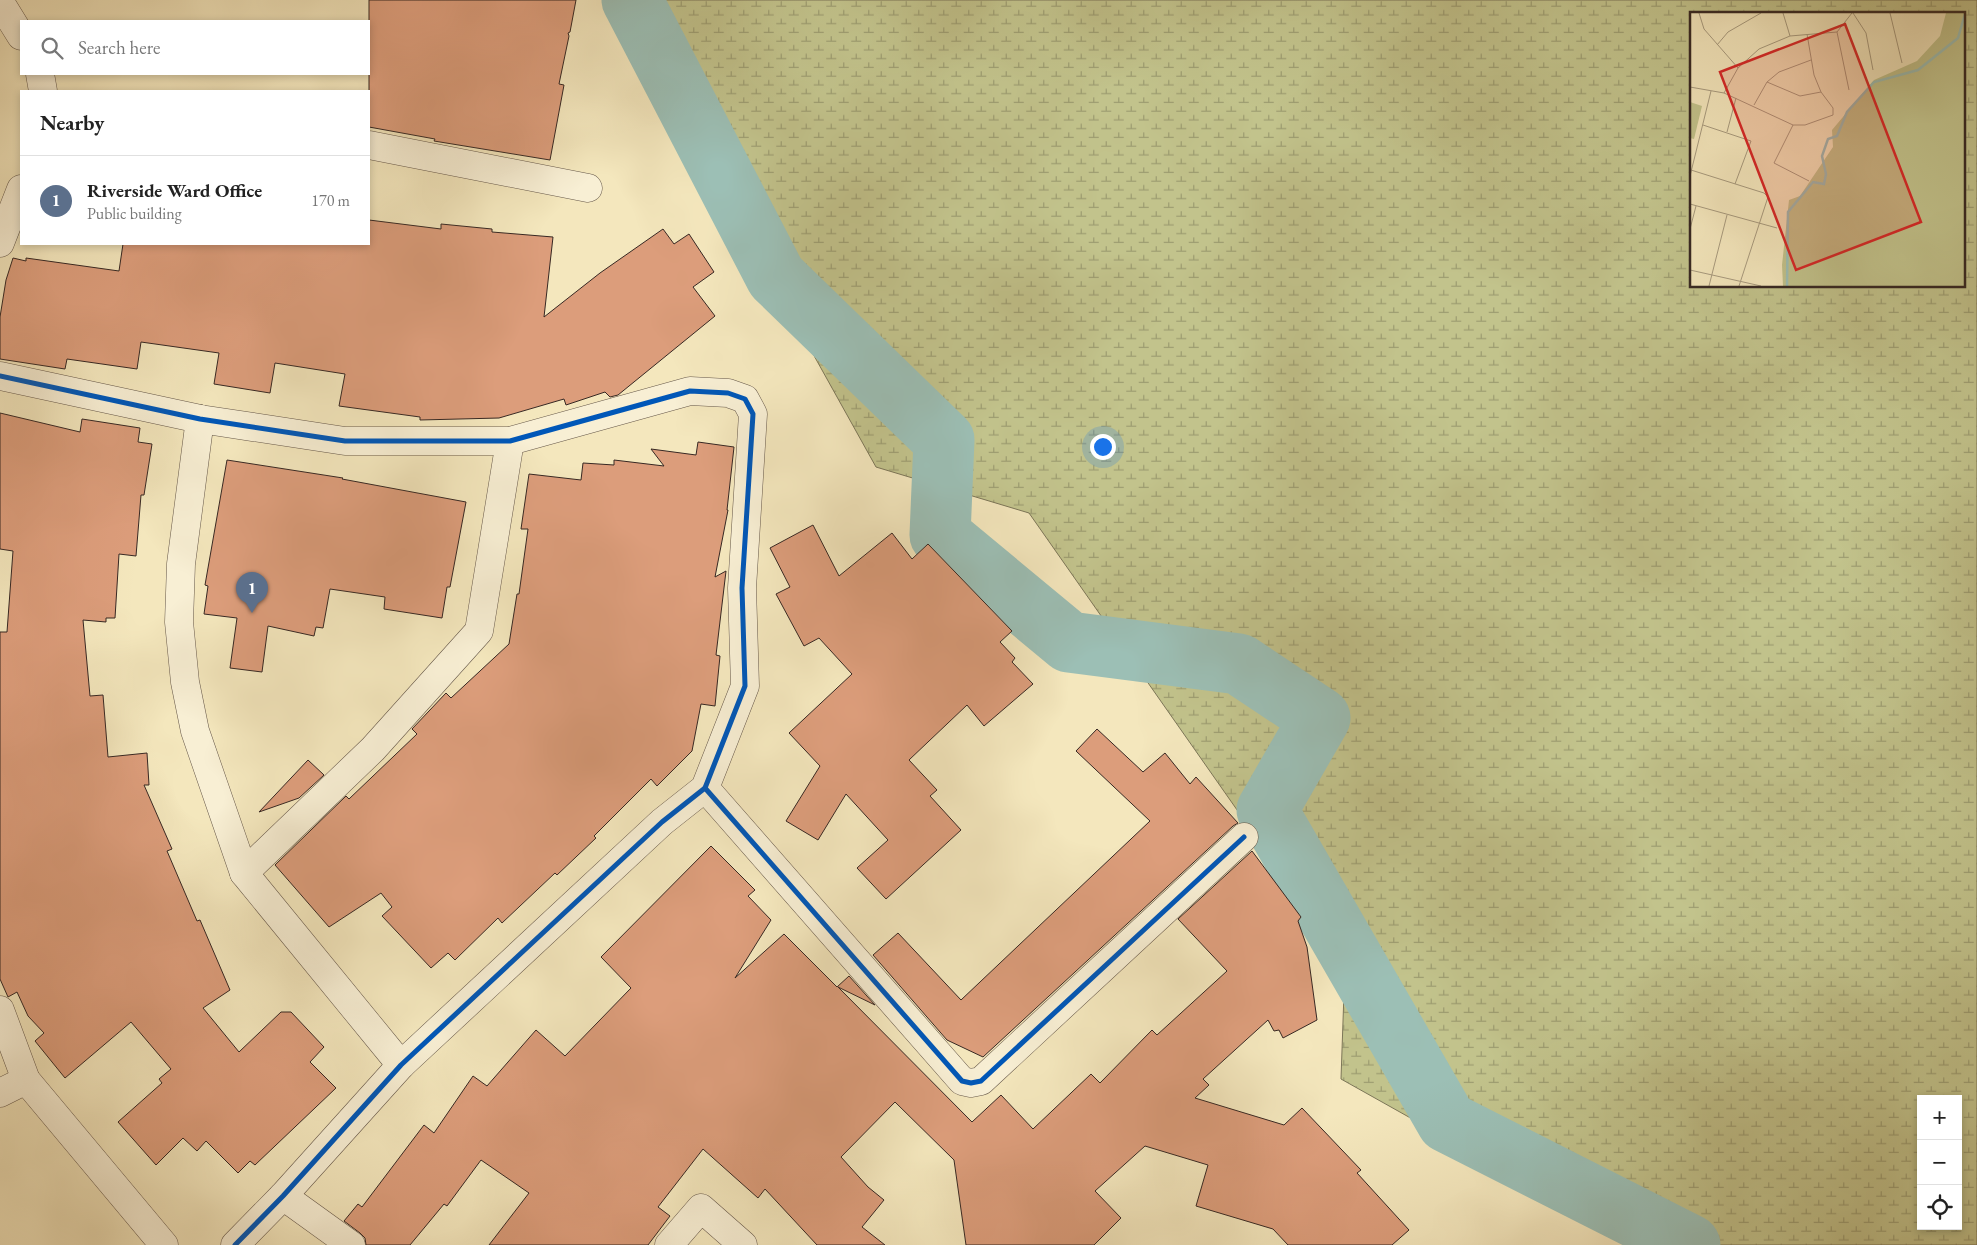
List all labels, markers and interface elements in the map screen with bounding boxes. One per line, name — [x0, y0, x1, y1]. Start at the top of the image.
inset map — [1690, 12, 1964, 288]
search box — [20, 20, 370, 75]
icon: search — [38, 34, 66, 62]
text: Search here — [78, 35, 160, 60]
text: Nearby — [40, 109, 104, 136]
text: Riverside Ward Office — [87, 178, 262, 203]
text: 1 — [52, 190, 60, 211]
text: 170 m — [311, 190, 350, 211]
text: Public building — [87, 203, 182, 224]
your location — [1090, 434, 1116, 460]
pin: 1 — [236, 572, 268, 613]
map controls — [1917, 1095, 1962, 1230]
button: + — [1917, 1095, 1962, 1140]
button: − — [1917, 1140, 1962, 1185]
button: locate — [1917, 1185, 1962, 1230]

